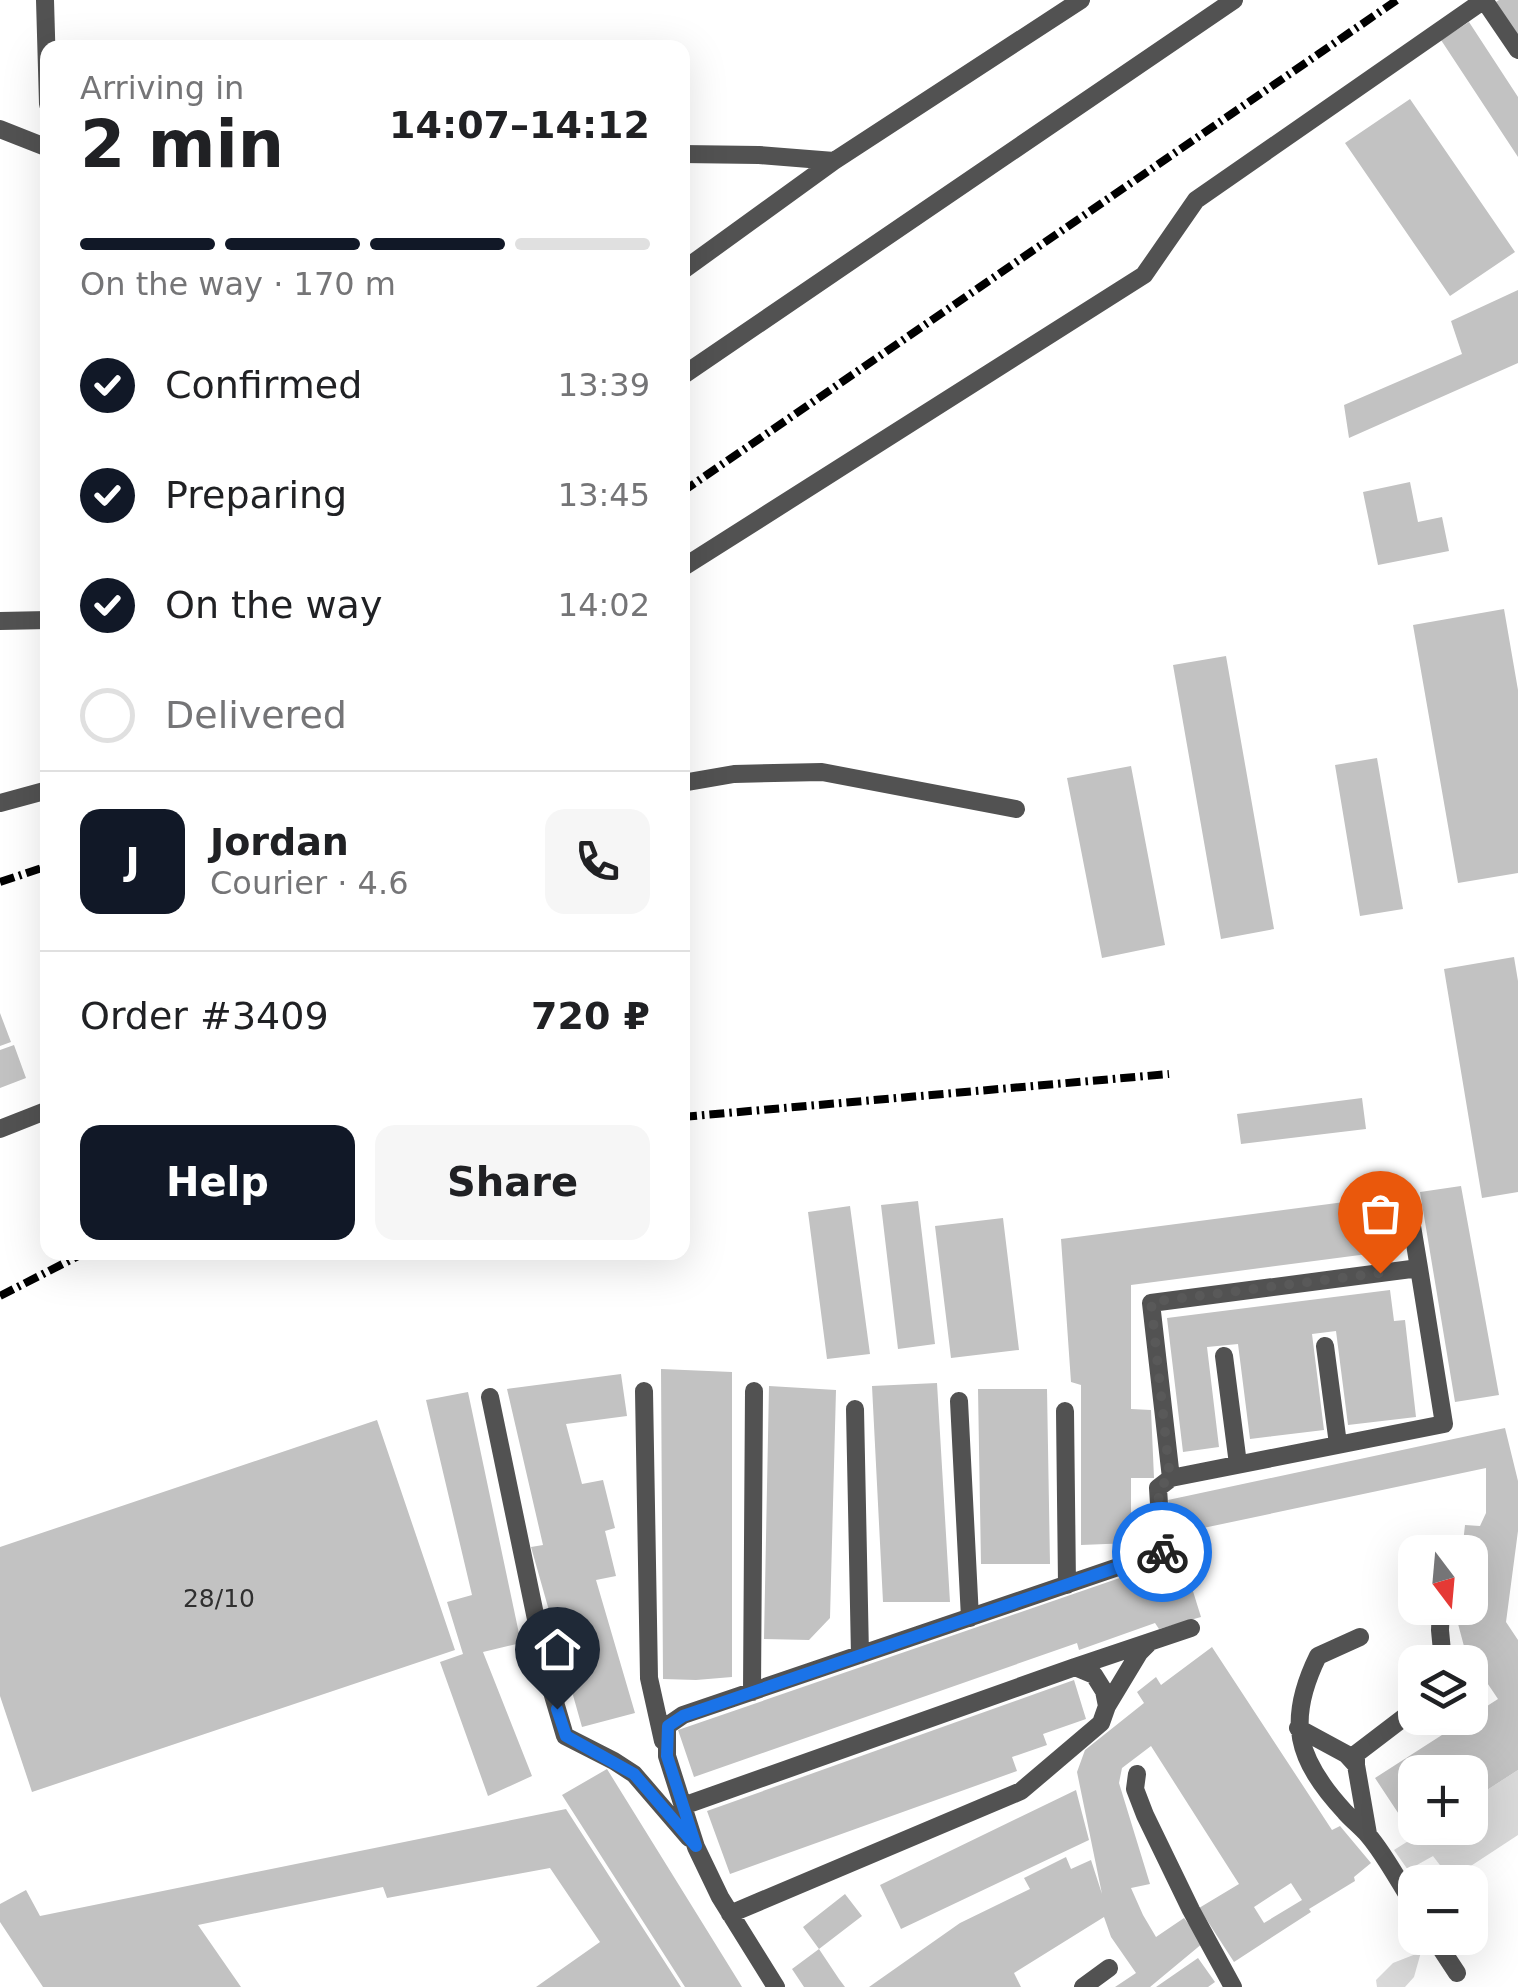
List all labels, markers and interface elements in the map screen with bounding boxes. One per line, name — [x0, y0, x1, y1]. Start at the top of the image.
text: Arriving in — [80, 69, 244, 107]
text: 14:07–14:12 — [389, 103, 650, 147]
text: 2 min — [80, 107, 284, 182]
text: On the way · 170 m — [80, 265, 396, 303]
icon: check — [80, 358, 135, 413]
text: Confirmed — [165, 363, 362, 407]
text: 13:39 — [558, 366, 650, 404]
icon: check — [80, 468, 135, 523]
text: Preparing — [165, 473, 347, 517]
text: 13:45 — [558, 476, 650, 514]
icon: check — [80, 578, 135, 633]
text: On the way — [165, 583, 382, 627]
text: 14:02 — [558, 586, 650, 624]
text: Delivered — [165, 693, 347, 737]
button: phone — [545, 809, 650, 914]
text: Jordan — [210, 820, 349, 864]
text: J — [125, 839, 140, 883]
text: Courier · 4.6 — [210, 864, 409, 902]
text: Order #3409 — [80, 994, 329, 1038]
text: 720 ₽ — [531, 994, 650, 1038]
button: Help — [80, 1125, 355, 1240]
button: Share — [375, 1125, 650, 1240]
pin — [1338, 1171, 1423, 1274]
icon: bag — [1353, 1186, 1408, 1241]
courier — [1112, 1502, 1212, 1602]
icon: bike — [1135, 1525, 1190, 1580]
north arrow — [1398, 1535, 1488, 1625]
map controls — [1398, 1535, 1488, 1955]
house number: 28/10 — [183, 1584, 255, 1613]
pin — [515, 1607, 600, 1710]
icon: home — [530, 1622, 585, 1677]
button: layers — [1398, 1645, 1488, 1735]
button: + — [1398, 1755, 1488, 1845]
button: − — [1398, 1865, 1488, 1955]

